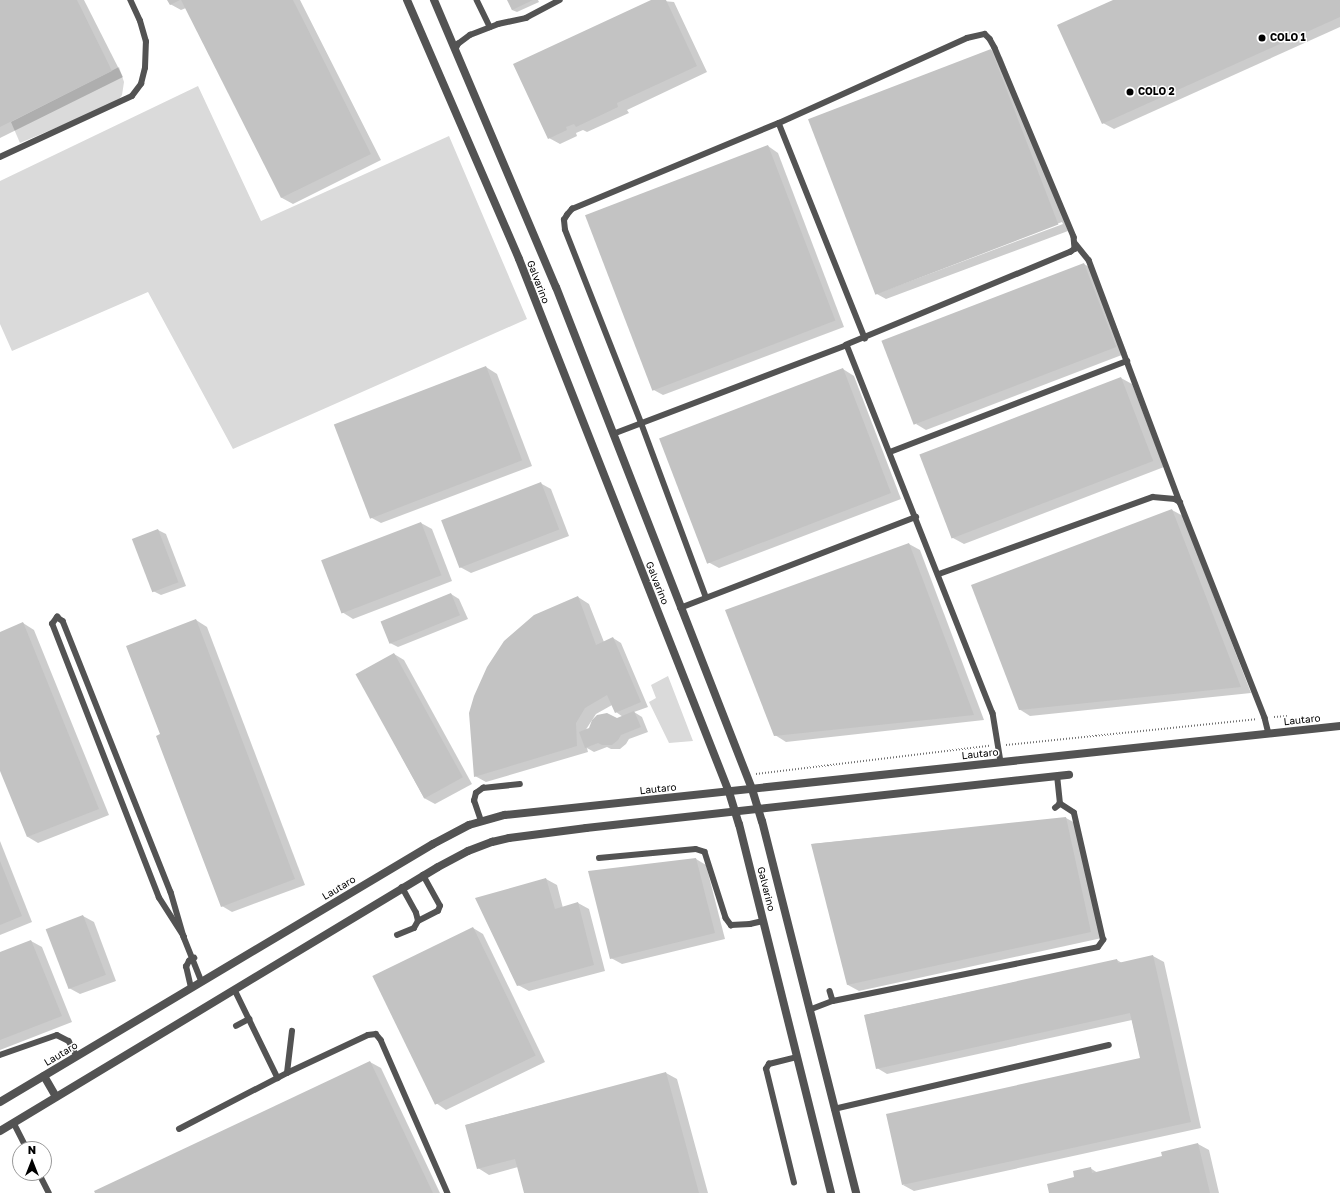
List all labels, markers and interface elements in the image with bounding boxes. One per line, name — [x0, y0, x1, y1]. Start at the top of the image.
place label: COLO 1 — [1270, 32, 1306, 44]
marker: COLO 1 — [1257, 33, 1267, 43]
place label: COLO 2 — [1138, 86, 1175, 98]
marker: COLO 2 — [1125, 87, 1135, 97]
street label: Galvarino — [524, 259, 552, 305]
street label: Galvarino — [643, 560, 671, 606]
street label: Lautaro — [1283, 712, 1321, 728]
street label: Lautaro — [961, 746, 999, 762]
street label: Lautaro — [639, 781, 677, 797]
street label: Galvarino — [755, 866, 777, 912]
street label: Lautaro — [320, 873, 358, 903]
street label: Lautaro — [42, 1039, 80, 1069]
north arrow — [12, 1141, 52, 1181]
text: N — [28, 1143, 36, 1156]

